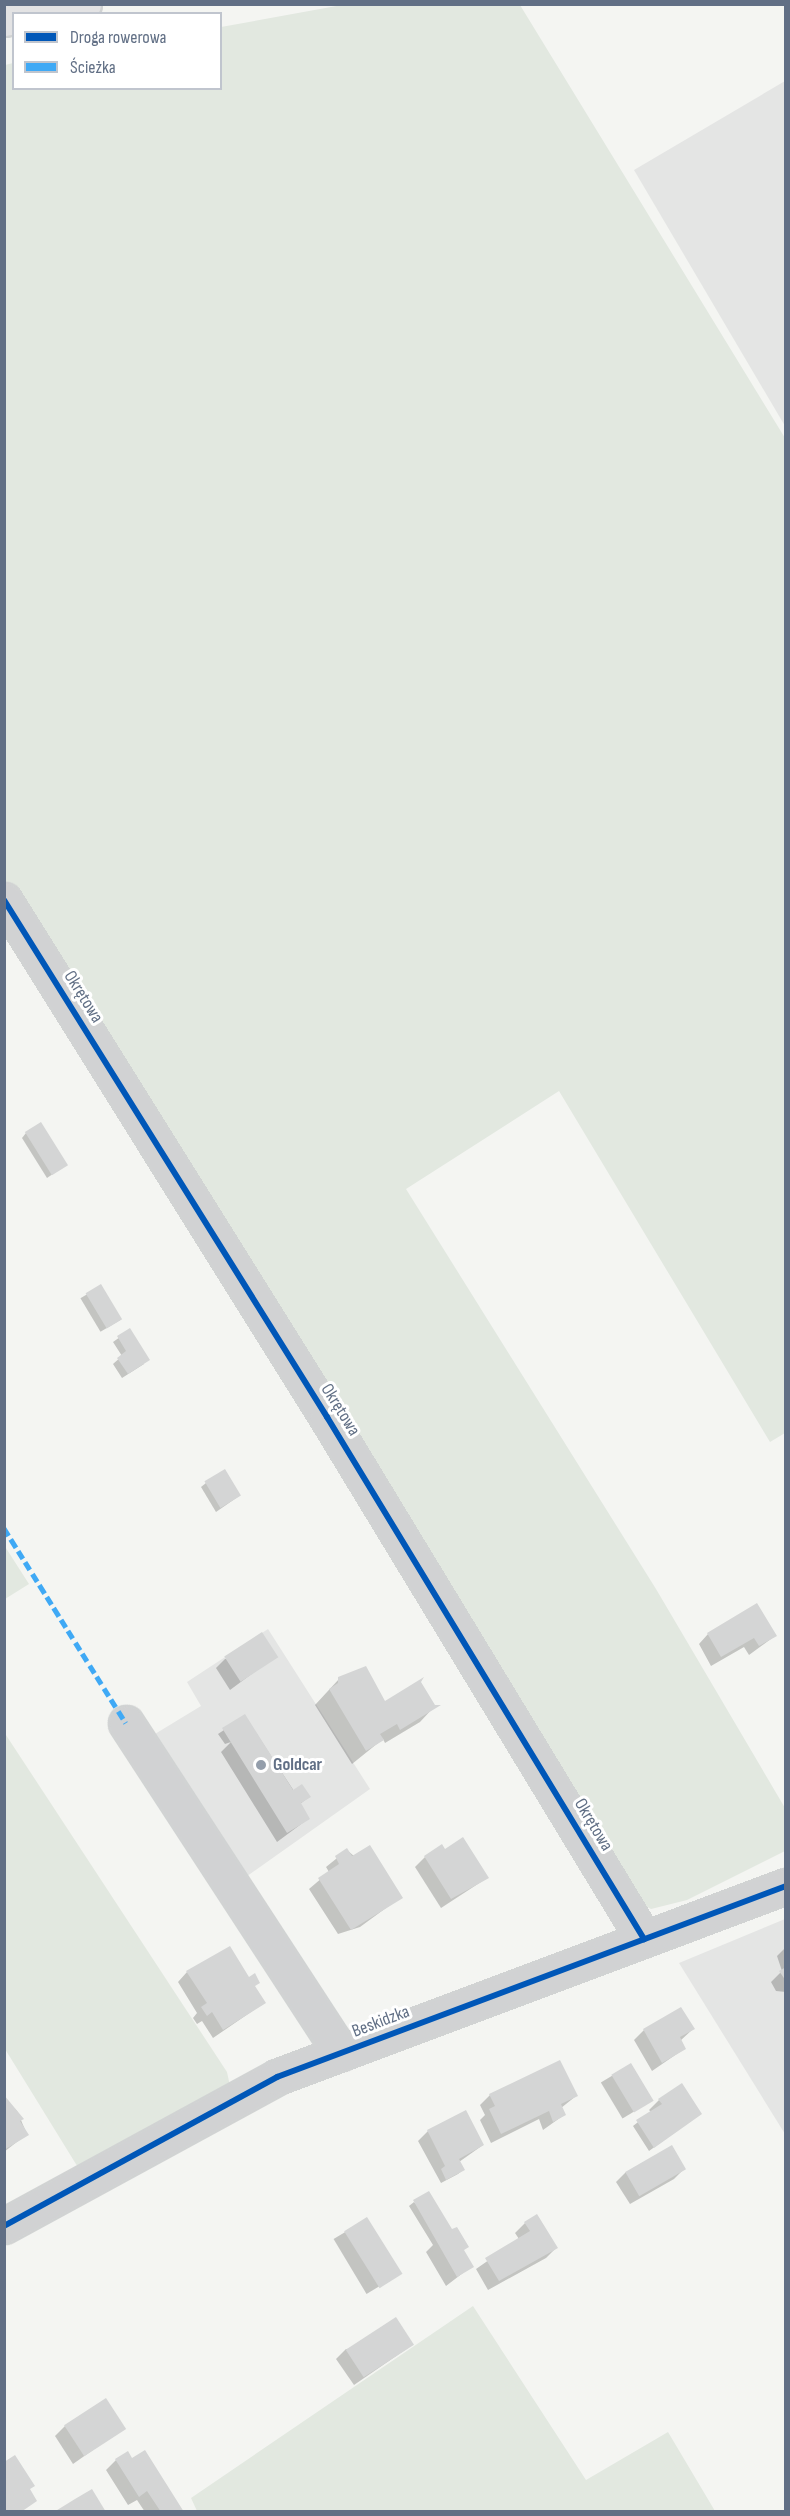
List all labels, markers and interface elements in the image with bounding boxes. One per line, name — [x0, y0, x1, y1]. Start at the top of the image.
legend — [12, 12, 222, 90]
text: Droga rowerowa — [70, 27, 167, 48]
text: Ścieżka — [70, 57, 116, 78]
street label: Okrętowa — [59, 967, 107, 1027]
street label: Okrętowa — [316, 1380, 364, 1440]
place label: Goldcar — [273, 1754, 322, 1776]
marker: Goldcar — [254, 1758, 268, 1772]
street label: Okrętowa — [569, 1795, 617, 1855]
street label: Beskidzka — [349, 2001, 413, 2043]

